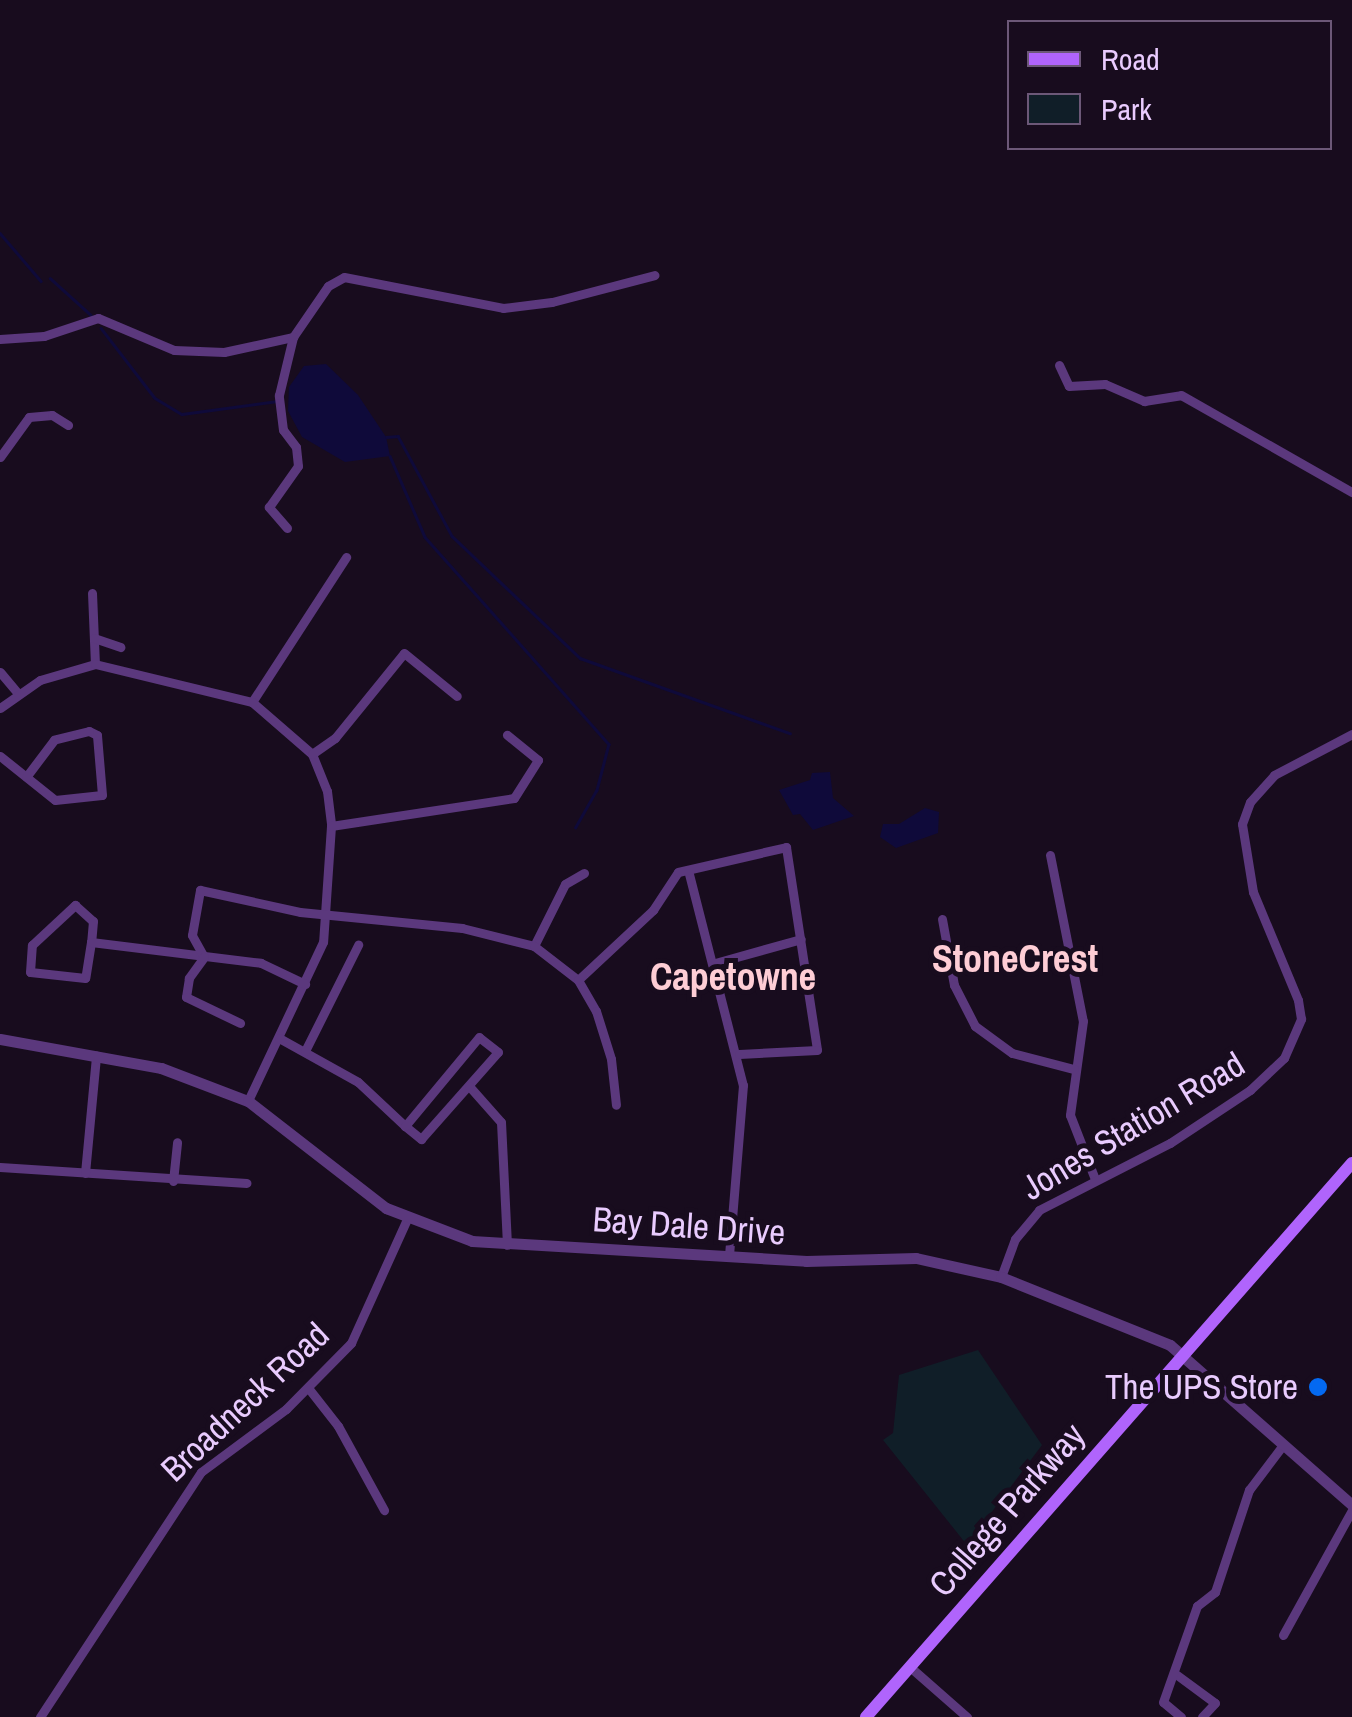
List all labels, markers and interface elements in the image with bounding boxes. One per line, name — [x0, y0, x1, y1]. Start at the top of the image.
legend — [1007, 20, 1332, 150]
text: Road — [1101, 39, 1160, 79]
text: Park — [1101, 89, 1152, 129]
district label: StoneCrest — [932, 936, 1098, 982]
district label: Capetowne — [650, 954, 816, 1000]
street label: Jones Station Road — [1014, 1043, 1252, 1209]
street label: Bay Dale Drive — [591, 1198, 787, 1254]
street label: Broadneck Road — [153, 1314, 337, 1490]
place label: The UPS Store — [1105, 1366, 1298, 1408]
marker: The UPS Store — [1307, 1376, 1329, 1398]
street label: College Parkway — [921, 1415, 1093, 1605]

